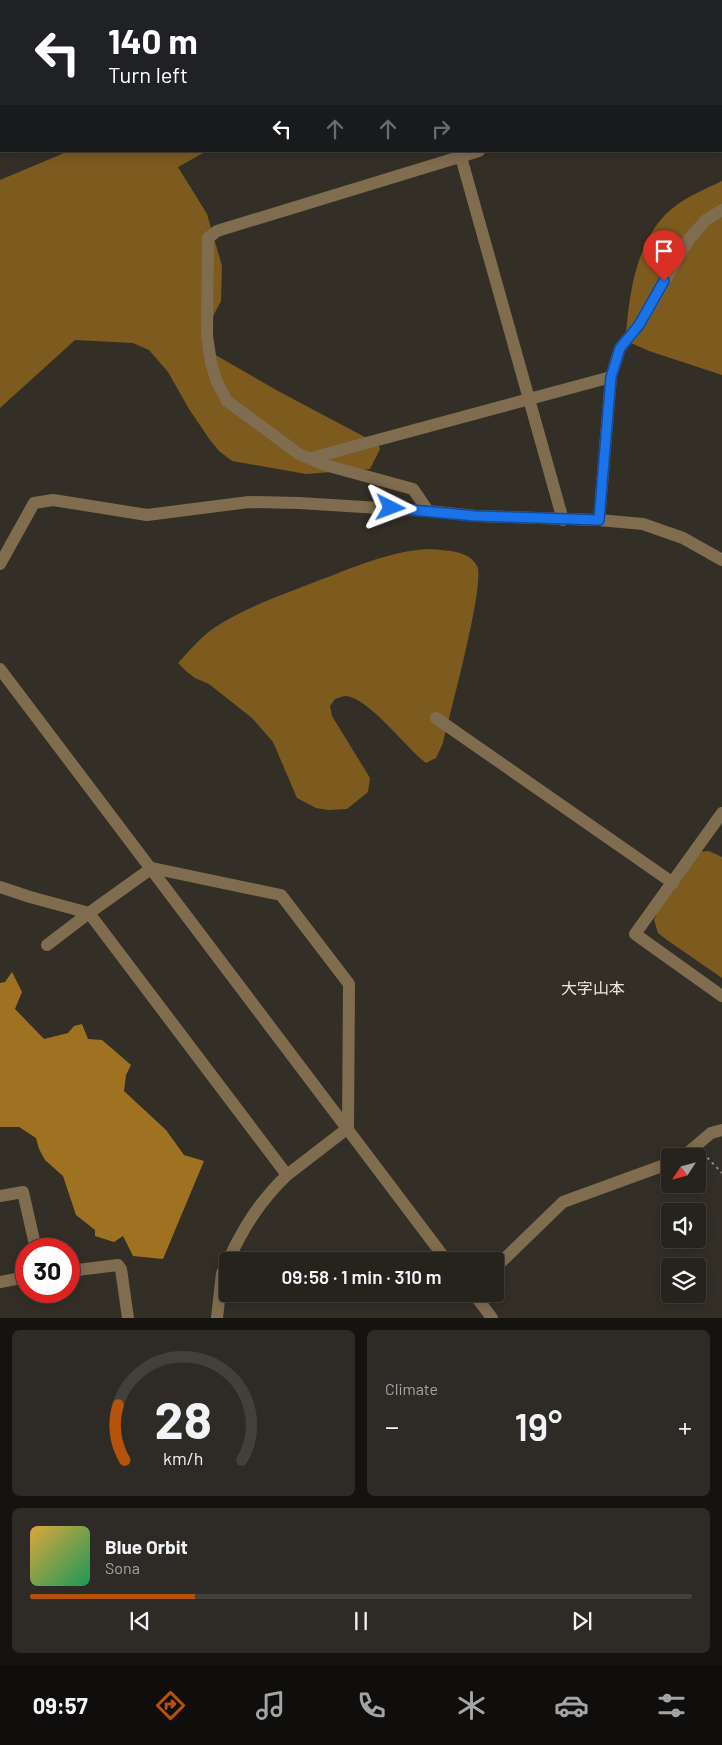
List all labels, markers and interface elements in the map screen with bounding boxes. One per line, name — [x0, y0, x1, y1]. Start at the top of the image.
text: 140 m — [108, 19, 198, 61]
icon: left — [25, 20, 90, 85]
text: Turn left — [108, 61, 188, 87]
icon: left — [268, 115, 296, 143]
icon: ahead — [321, 115, 349, 143]
icon: ahead — [374, 115, 402, 143]
icon: right — [427, 115, 455, 143]
pin — [643, 230, 685, 281]
icon: arrive — [650, 237, 678, 265]
position arrow — [364, 481, 416, 533]
district label: 大字山本 — [561, 978, 625, 997]
north arrow — [661, 1148, 706, 1192]
map controls — [661, 1148, 706, 1303]
button: sound — [661, 1203, 706, 1248]
speed limit sign: 30 — [15, 1238, 80, 1303]
button: layers — [661, 1258, 706, 1303]
text: 09:58 · 1 min · 310 m — [281, 1265, 442, 1288]
text: Climate — [385, 1379, 438, 1398]
text: 28 — [155, 1387, 212, 1449]
text: 19° — [515, 1403, 562, 1449]
text: − — [385, 1409, 399, 1443]
text: + — [678, 1409, 692, 1443]
text: km/h — [163, 1447, 204, 1469]
text: Blue Orbit — [105, 1535, 188, 1558]
text: Sona — [105, 1558, 140, 1577]
icon: previous — [126, 1607, 154, 1635]
icon: pause — [347, 1607, 375, 1635]
icon: next — [568, 1607, 596, 1635]
icon: directions — [153, 1688, 188, 1723]
icon: music — [253, 1688, 288, 1723]
icon: phone — [354, 1688, 389, 1723]
icon: climate — [454, 1688, 489, 1723]
icon: car — [554, 1688, 589, 1723]
icon: filters — [654, 1688, 689, 1723]
text: 09:57 — [33, 1692, 88, 1718]

